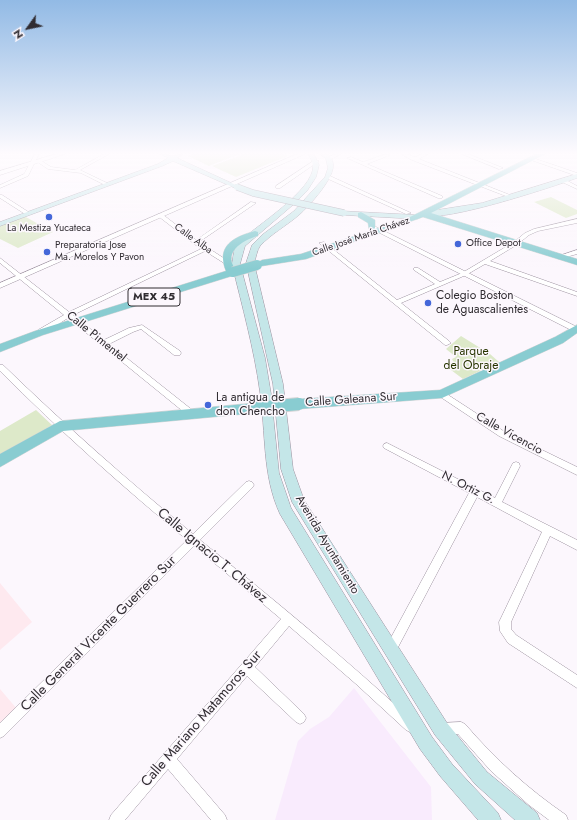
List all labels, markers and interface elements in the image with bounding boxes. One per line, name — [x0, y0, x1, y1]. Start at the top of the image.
north arrow — [8, 8, 48, 48]
text: N — [9, 27, 27, 43]
marker: La Mestiza Yucateca — [44, 212, 54, 222]
street label: Calle José María Chávez — [311, 215, 411, 259]
street label: Calle Alba — [172, 221, 214, 257]
place label: La Mestiza Yucateca — [7, 223, 91, 235]
place label: Office Depot — [466, 238, 521, 250]
marker: Office Depot — [453, 239, 463, 249]
place label: Preparatoria Jose Ma. Morelos Y Pavon — [55, 240, 144, 264]
marker: Preparatoria Jose Ma. Morelos Y Pavon — [42, 247, 52, 257]
road number: MEX 45 — [128, 288, 180, 306]
place label: Colegio Boston de Aguascalientes — [436, 289, 528, 317]
marker: Colegio Boston de Aguascalientes — [423, 298, 433, 308]
street label: Calle Pimentel — [63, 309, 129, 365]
park label: Parque del Obraje — [444, 345, 498, 373]
street label: Calle Galeana Sur — [305, 390, 397, 410]
place label: La antigua de don Chencho — [216, 391, 285, 419]
marker: La antigua de don Chencho — [203, 400, 213, 410]
street label: Calle Vicencio — [473, 410, 545, 458]
street label: N. Ortiz G. — [439, 468, 497, 508]
street label: Avenida Ayuntamiento — [292, 493, 362, 597]
street label: Calle Ignacio T. Chávez — [154, 505, 270, 607]
street label: Calle General Vicente Guerrero Sur — [18, 553, 180, 715]
street label: Calle Mariano Matamoros Sur — [138, 647, 266, 791]

